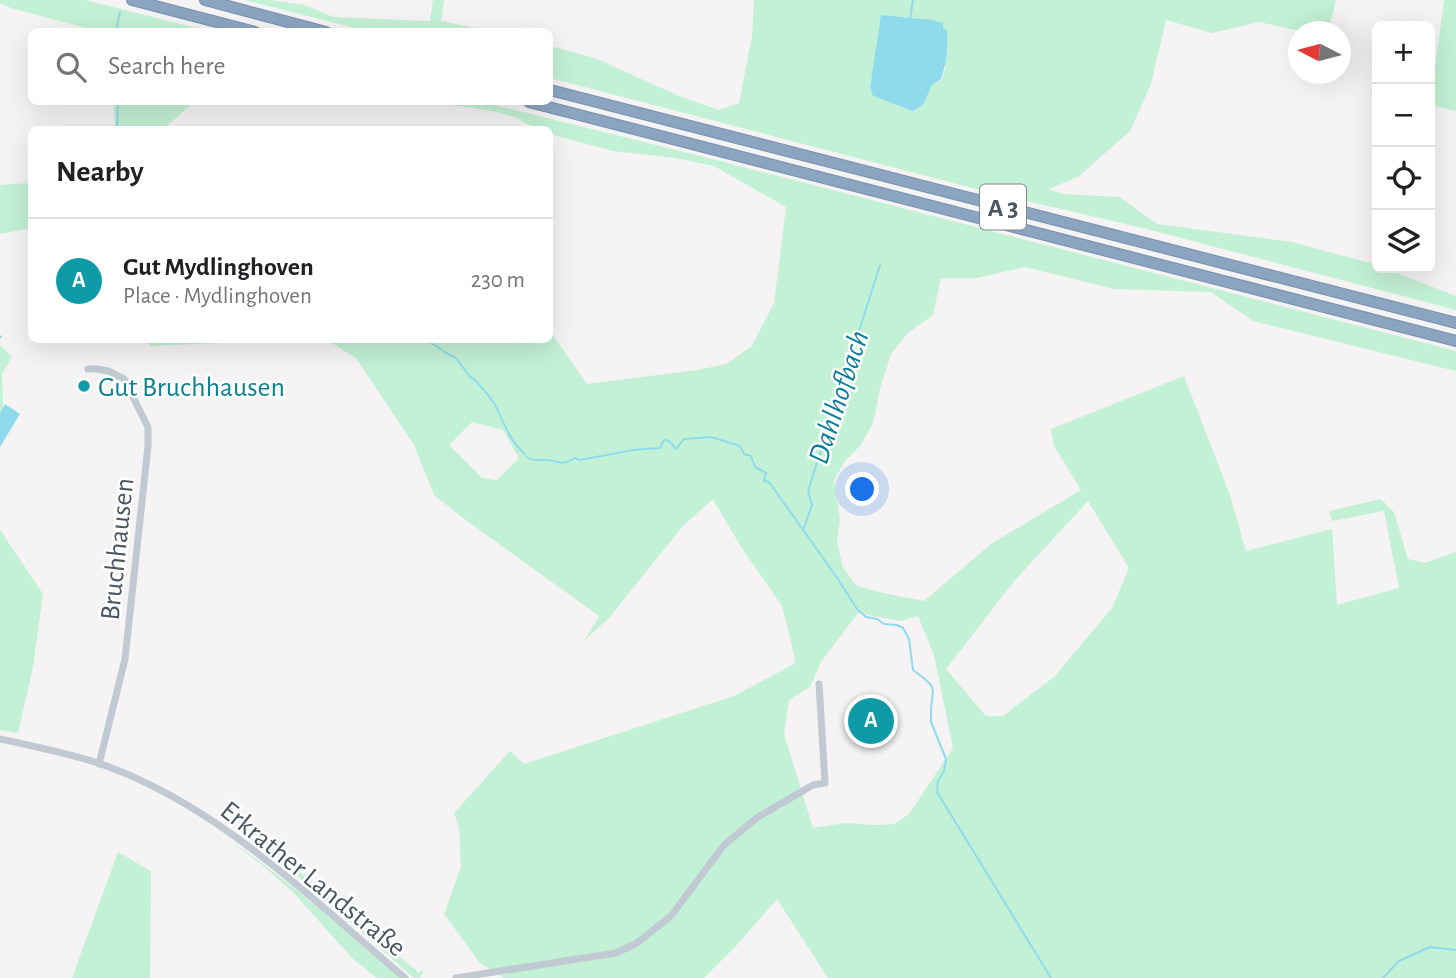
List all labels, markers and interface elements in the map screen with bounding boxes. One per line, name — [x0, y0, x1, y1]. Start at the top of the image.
north arrow — [1288, 21, 1351, 84]
map controls — [1372, 21, 1435, 273]
button: + — [1372, 21, 1435, 84]
search box — [28, 28, 553, 105]
icon: search — [52, 48, 90, 86]
text: Search here — [108, 53, 226, 79]
button: − — [1372, 84, 1435, 147]
button: locate — [1372, 147, 1435, 210]
text: Nearby — [56, 157, 144, 187]
road number: A 3 — [980, 184, 1026, 230]
button: layers — [1372, 210, 1435, 273]
text: Gut Mydlinghoven — [123, 254, 314, 280]
text: A — [72, 269, 86, 292]
text: 230 m — [471, 269, 525, 292]
text: Place · Mydlinghoven — [123, 285, 312, 308]
water label: Dahlhofbach — [803, 327, 875, 468]
place label: Gut Bruchhausen — [98, 374, 285, 402]
marker: Gut Bruchhausen — [76, 378, 92, 394]
your location — [845, 472, 879, 506]
street label: Bruchhausen — [97, 477, 139, 622]
pin: A — [848, 695, 894, 747]
street label: Erkrather Landstraße — [215, 796, 411, 963]

